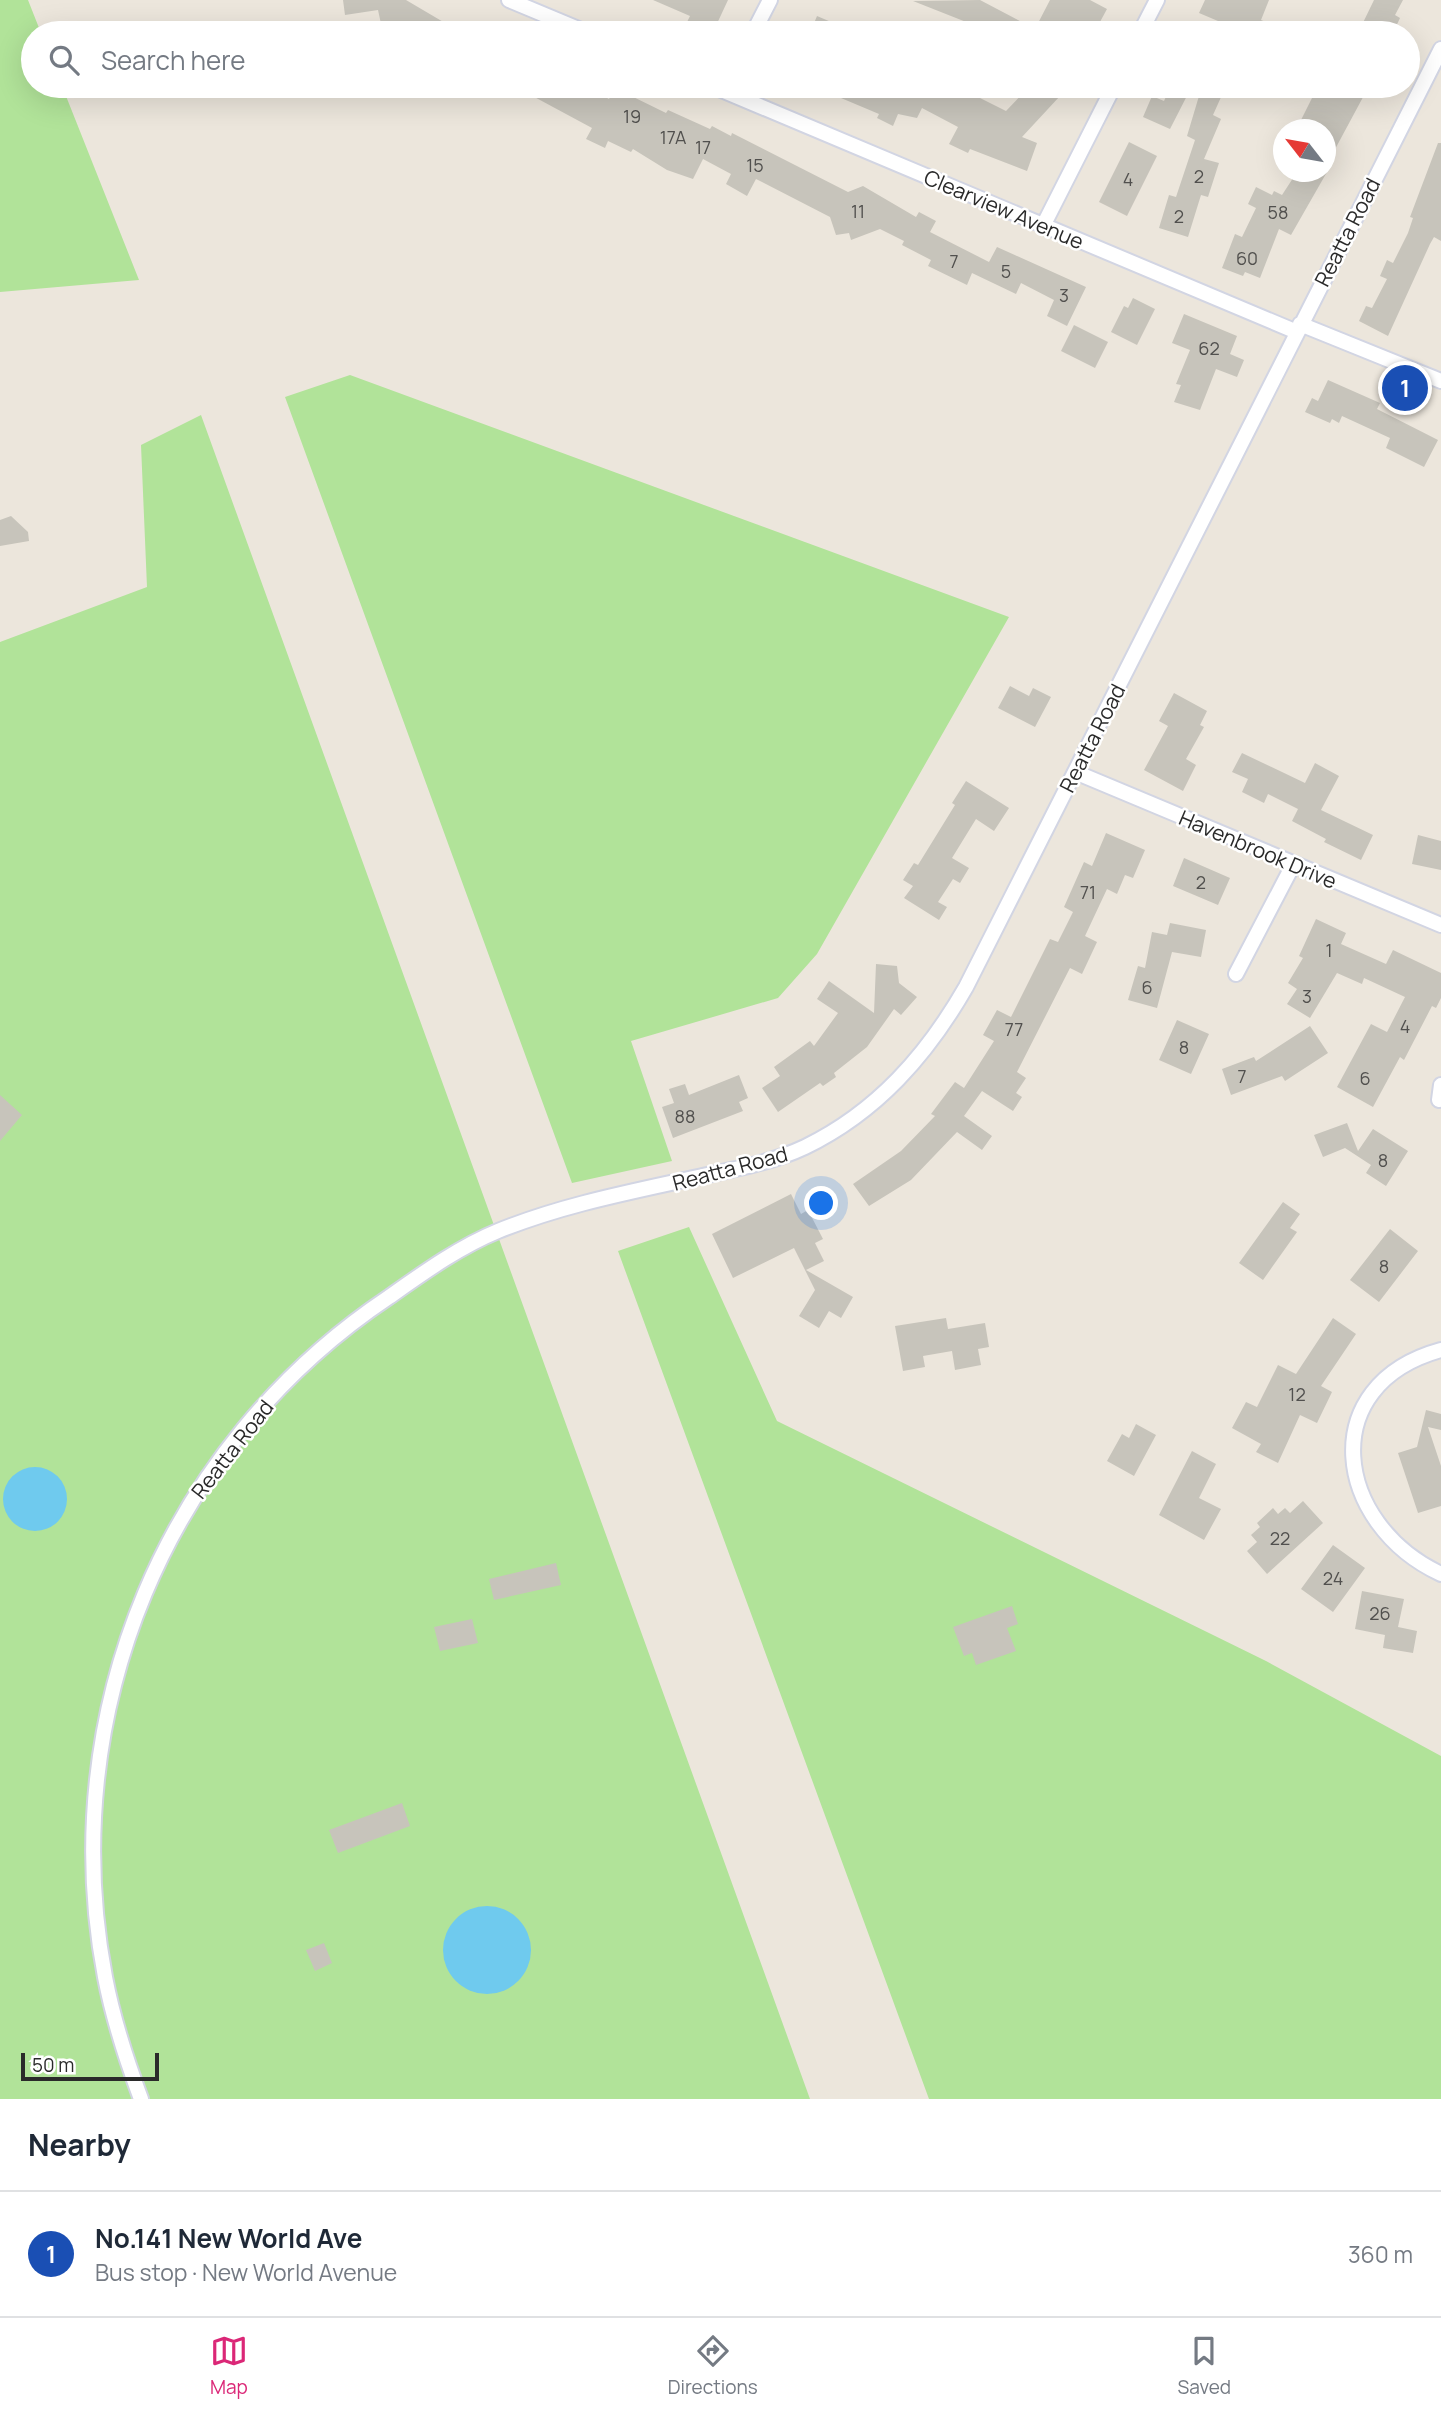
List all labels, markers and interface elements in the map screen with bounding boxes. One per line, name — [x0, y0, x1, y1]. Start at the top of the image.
search box — [21, 21, 1420, 98]
icon: search — [45, 41, 83, 79]
text: Search here — [101, 42, 246, 78]
house number: 19 — [623, 104, 641, 128]
north arrow — [1273, 119, 1336, 182]
house number: 17A — [660, 125, 687, 149]
house number: 17 — [695, 135, 711, 159]
house number: 15 — [746, 153, 764, 177]
street label: Clearview Avenue — [920, 163, 1088, 255]
house number: 2 — [1194, 164, 1204, 188]
house number: 4 — [1123, 167, 1133, 191]
street label: Reatta Road — [1308, 173, 1386, 291]
house number: 11 — [851, 199, 865, 223]
house number: 58 — [1268, 200, 1288, 224]
house number: 2 — [1174, 204, 1184, 228]
house number: 60 — [1236, 246, 1258, 270]
house number: 7 — [949, 249, 959, 273]
house number: 5 — [1001, 259, 1011, 283]
house number: 3 — [1059, 283, 1069, 307]
house number: 62 — [1198, 336, 1220, 360]
pin: 1 — [1382, 362, 1428, 414]
street label: Reatta Road — [1053, 679, 1131, 797]
street label: Havenbrook Drive — [1175, 803, 1341, 895]
house number: 2 — [1196, 870, 1206, 894]
house number: 71 — [1080, 880, 1096, 904]
house number: 1 — [1325, 938, 1333, 962]
house number: 6 — [1141, 975, 1153, 999]
house number: 3 — [1302, 984, 1312, 1008]
house number: 4 — [1400, 1014, 1410, 1038]
house number: 77 — [1005, 1017, 1023, 1041]
house number: 8 — [1179, 1035, 1189, 1059]
house number: 7 — [1237, 1064, 1247, 1088]
house number: 6 — [1359, 1066, 1371, 1090]
house number: 88 — [675, 1104, 695, 1128]
street label: Reatta Road — [669, 1139, 791, 1197]
house number: 8 — [1378, 1148, 1388, 1172]
your location — [804, 1186, 838, 1220]
house number: 8 — [1379, 1254, 1389, 1278]
house number: 12 — [1288, 1382, 1306, 1406]
street label: Reatta Road — [185, 1394, 279, 1504]
house number: 22 — [1270, 1526, 1290, 1550]
house number: 24 — [1323, 1566, 1343, 1590]
house number: 26 — [1369, 1601, 1391, 1625]
scale bar — [21, 2050, 159, 2082]
text: 50 m — [32, 2052, 74, 2078]
text: Nearby — [28, 2124, 131, 2165]
text: No.141 New World Ave — [95, 2220, 362, 2256]
text: 1 — [46, 2238, 56, 2270]
text: 360 m — [1348, 2238, 1413, 2270]
text: Bus stop · New World Avenue — [95, 2256, 397, 2288]
tab: Map — [210, 2332, 248, 2400]
tab: Directions — [668, 2332, 758, 2400]
tab: Saved — [1178, 2332, 1231, 2400]

